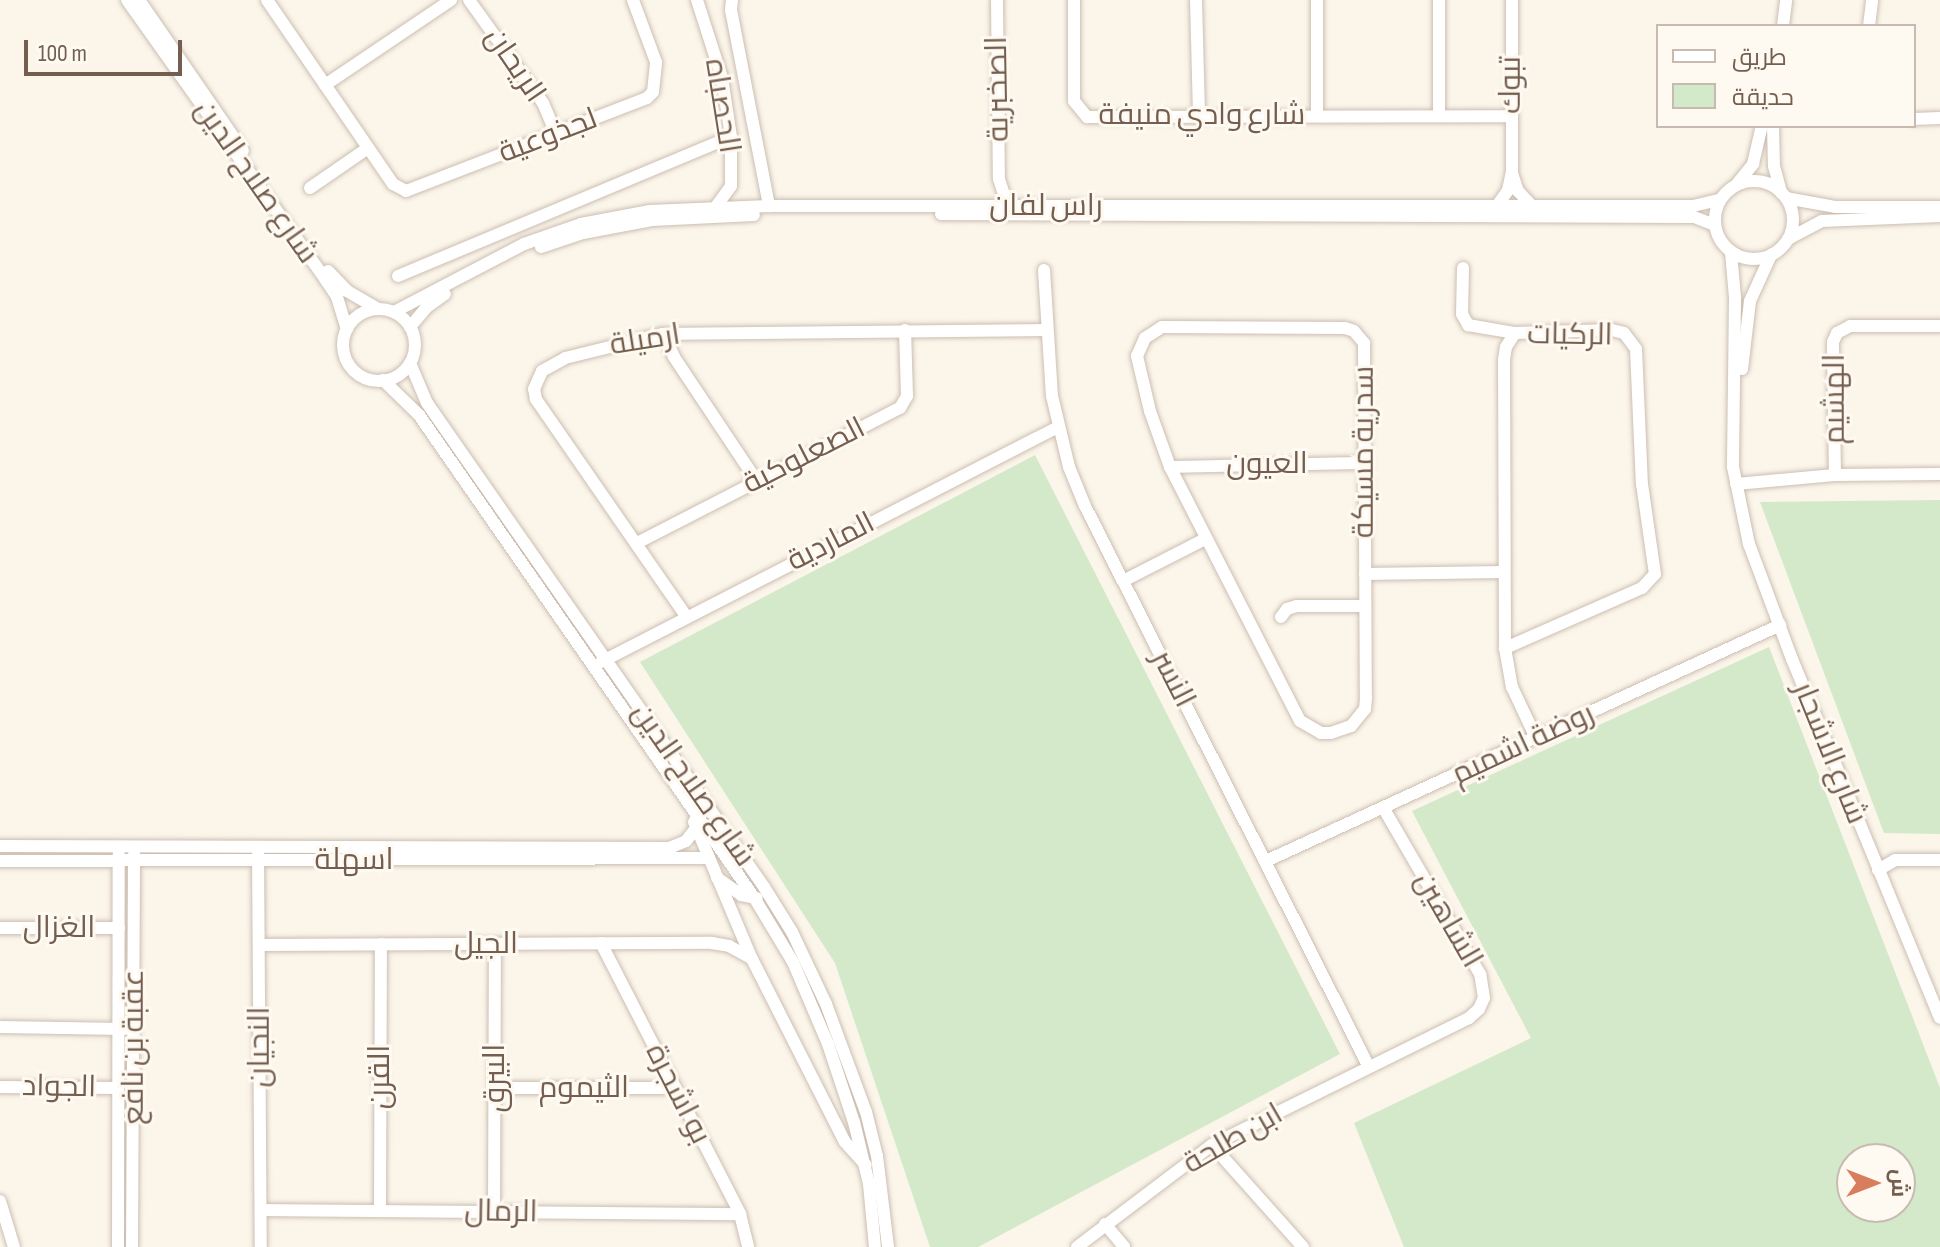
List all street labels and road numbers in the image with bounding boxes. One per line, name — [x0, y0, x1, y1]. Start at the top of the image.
street label: الريحان — [477, 21, 553, 109]
street label: الصخبرية — [979, 36, 1017, 142]
street label: الحصباه — [697, 56, 747, 156]
street label: تبوك — [1493, 56, 1529, 114]
street label: شارع صلاح الدين — [186, 93, 326, 271]
street label: شارع وادي منيفة — [1099, 97, 1305, 133]
street label: لجذوعية — [494, 101, 602, 171]
street label: راس لفان — [989, 188, 1103, 224]
street label: الركيات — [1527, 316, 1613, 354]
street label: ارميلة — [607, 317, 683, 363]
street label: الهشيم — [1817, 354, 1853, 444]
street label: سدرية مسيكة — [1346, 366, 1382, 538]
street label: الصعلوكية — [737, 410, 871, 502]
street label: العيون — [1226, 446, 1308, 482]
street label: الماردية — [781, 505, 881, 579]
street label: النسر — [1143, 644, 1203, 714]
street label: شارع الاشجار — [1785, 677, 1875, 829]
street label: روضة اشميم — [1446, 695, 1600, 793]
street label: شارع صلاح الدين — [623, 696, 763, 874]
street label: اسهلة — [314, 842, 394, 878]
street label: الشاهين — [1406, 866, 1490, 974]
street label: الغزال — [23, 910, 95, 946]
street label: الجيل — [454, 926, 518, 962]
street label: عقبة بن نافع — [116, 969, 152, 1125]
street label: النجيان — [242, 1007, 278, 1087]
street label: بو اشجرة — [638, 1038, 718, 1150]
street label: البيرق — [477, 1044, 513, 1112]
street label: القرن — [362, 1045, 398, 1109]
street label: الجواد — [22, 1068, 96, 1106]
street label: الثيموم — [539, 1070, 629, 1106]
street label: ابن طلحة — [1177, 1096, 1289, 1182]
street label: الرمال — [464, 1193, 538, 1231]

